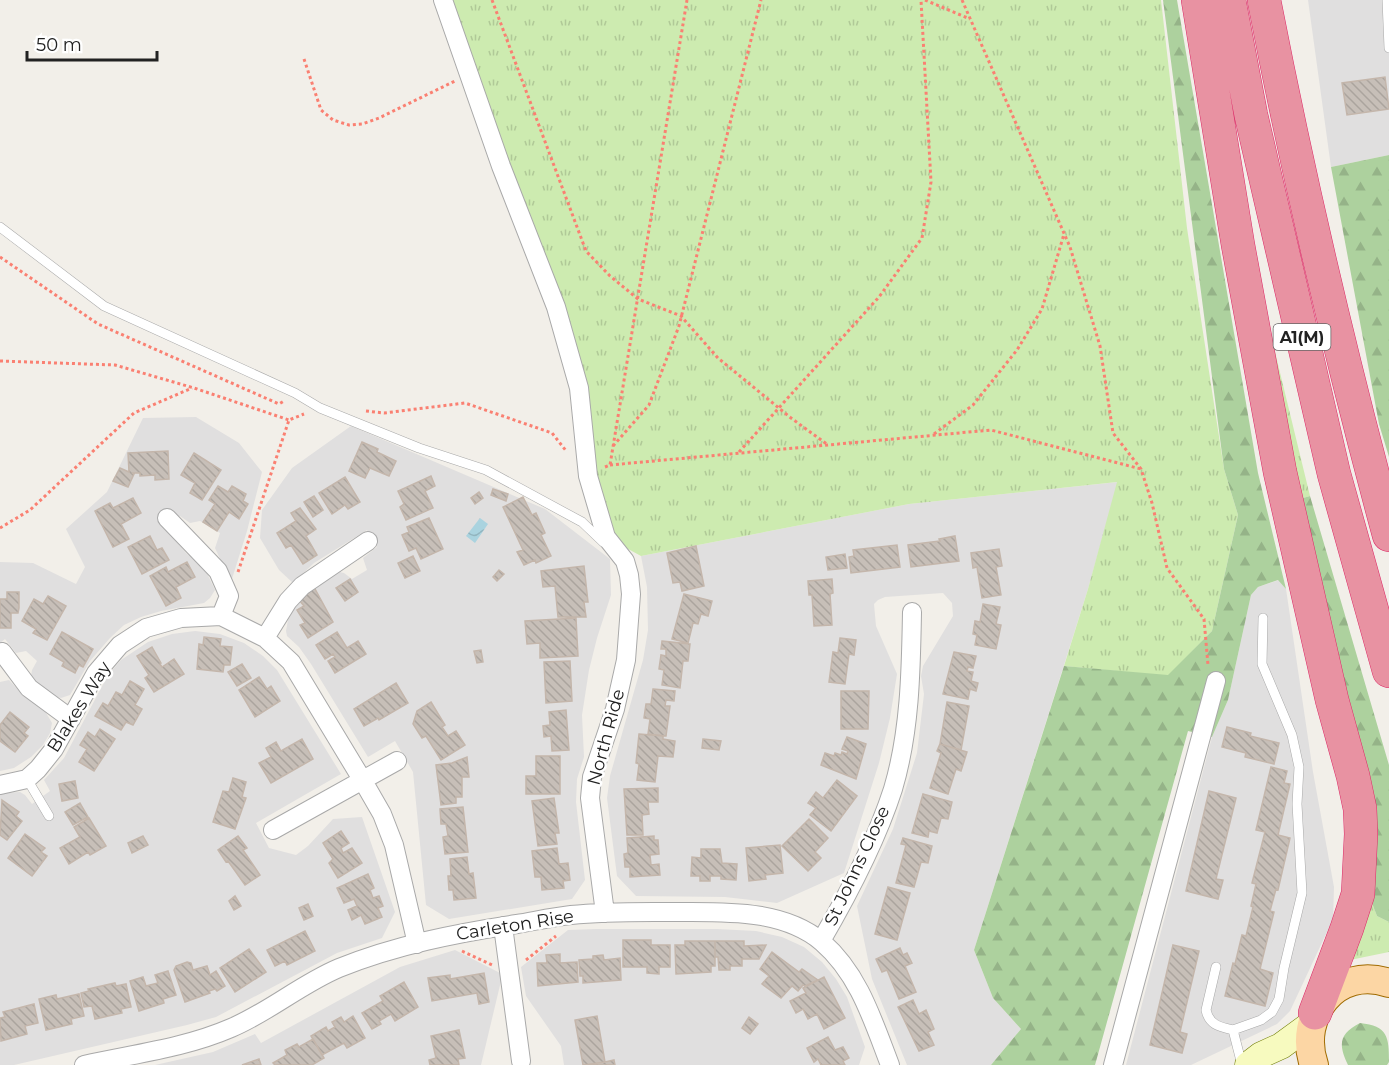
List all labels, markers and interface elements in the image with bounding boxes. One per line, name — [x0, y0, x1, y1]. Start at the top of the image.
scale bar — [27, 24, 158, 62]
text: 50 m — [36, 34, 82, 56]
road number: A1(M) — [1274, 324, 1330, 350]
street label: Blakes Way — [42, 657, 116, 756]
street label: North Ride — [583, 686, 629, 787]
street label: St Johns Close — [820, 802, 894, 929]
street label: Carleton Rise — [455, 905, 575, 945]

